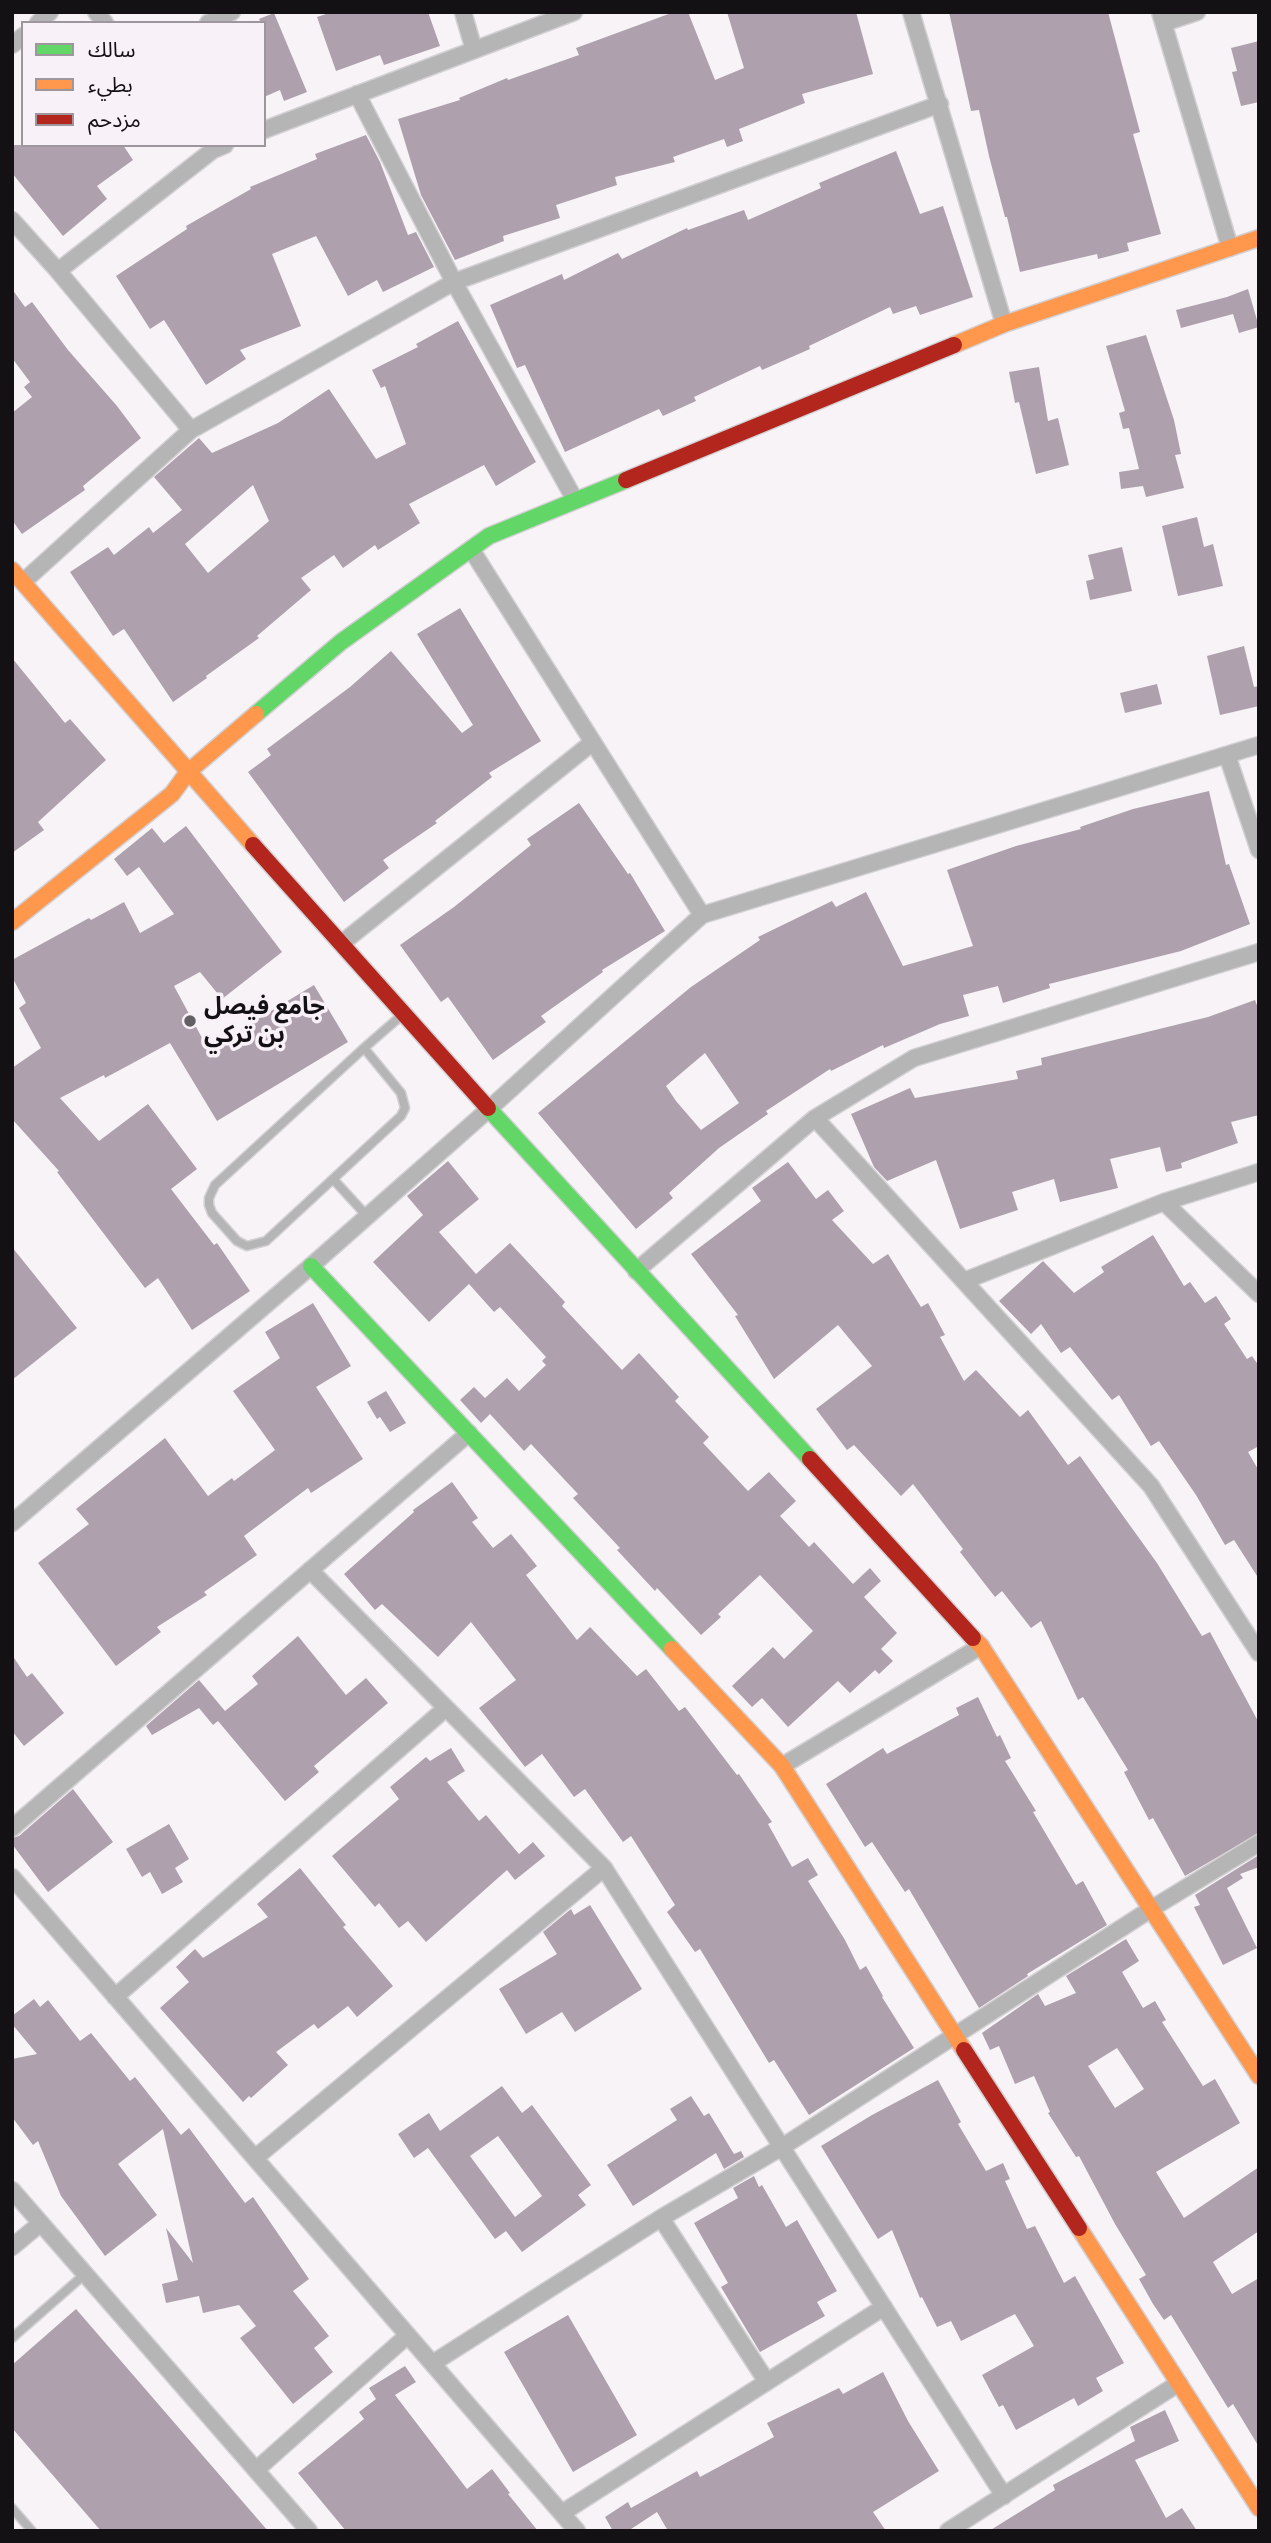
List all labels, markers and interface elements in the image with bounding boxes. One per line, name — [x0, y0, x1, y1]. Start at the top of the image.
legend — [21, 21, 266, 147]
text: سالك — [88, 37, 135, 62]
text: بطيء — [88, 72, 133, 97]
text: مزدحم — [88, 107, 141, 132]
place label: جامع فيصل بن تركي — [204, 993, 325, 1049]
marker: جامع فيصل بن تركي — [182, 1013, 198, 1029]

